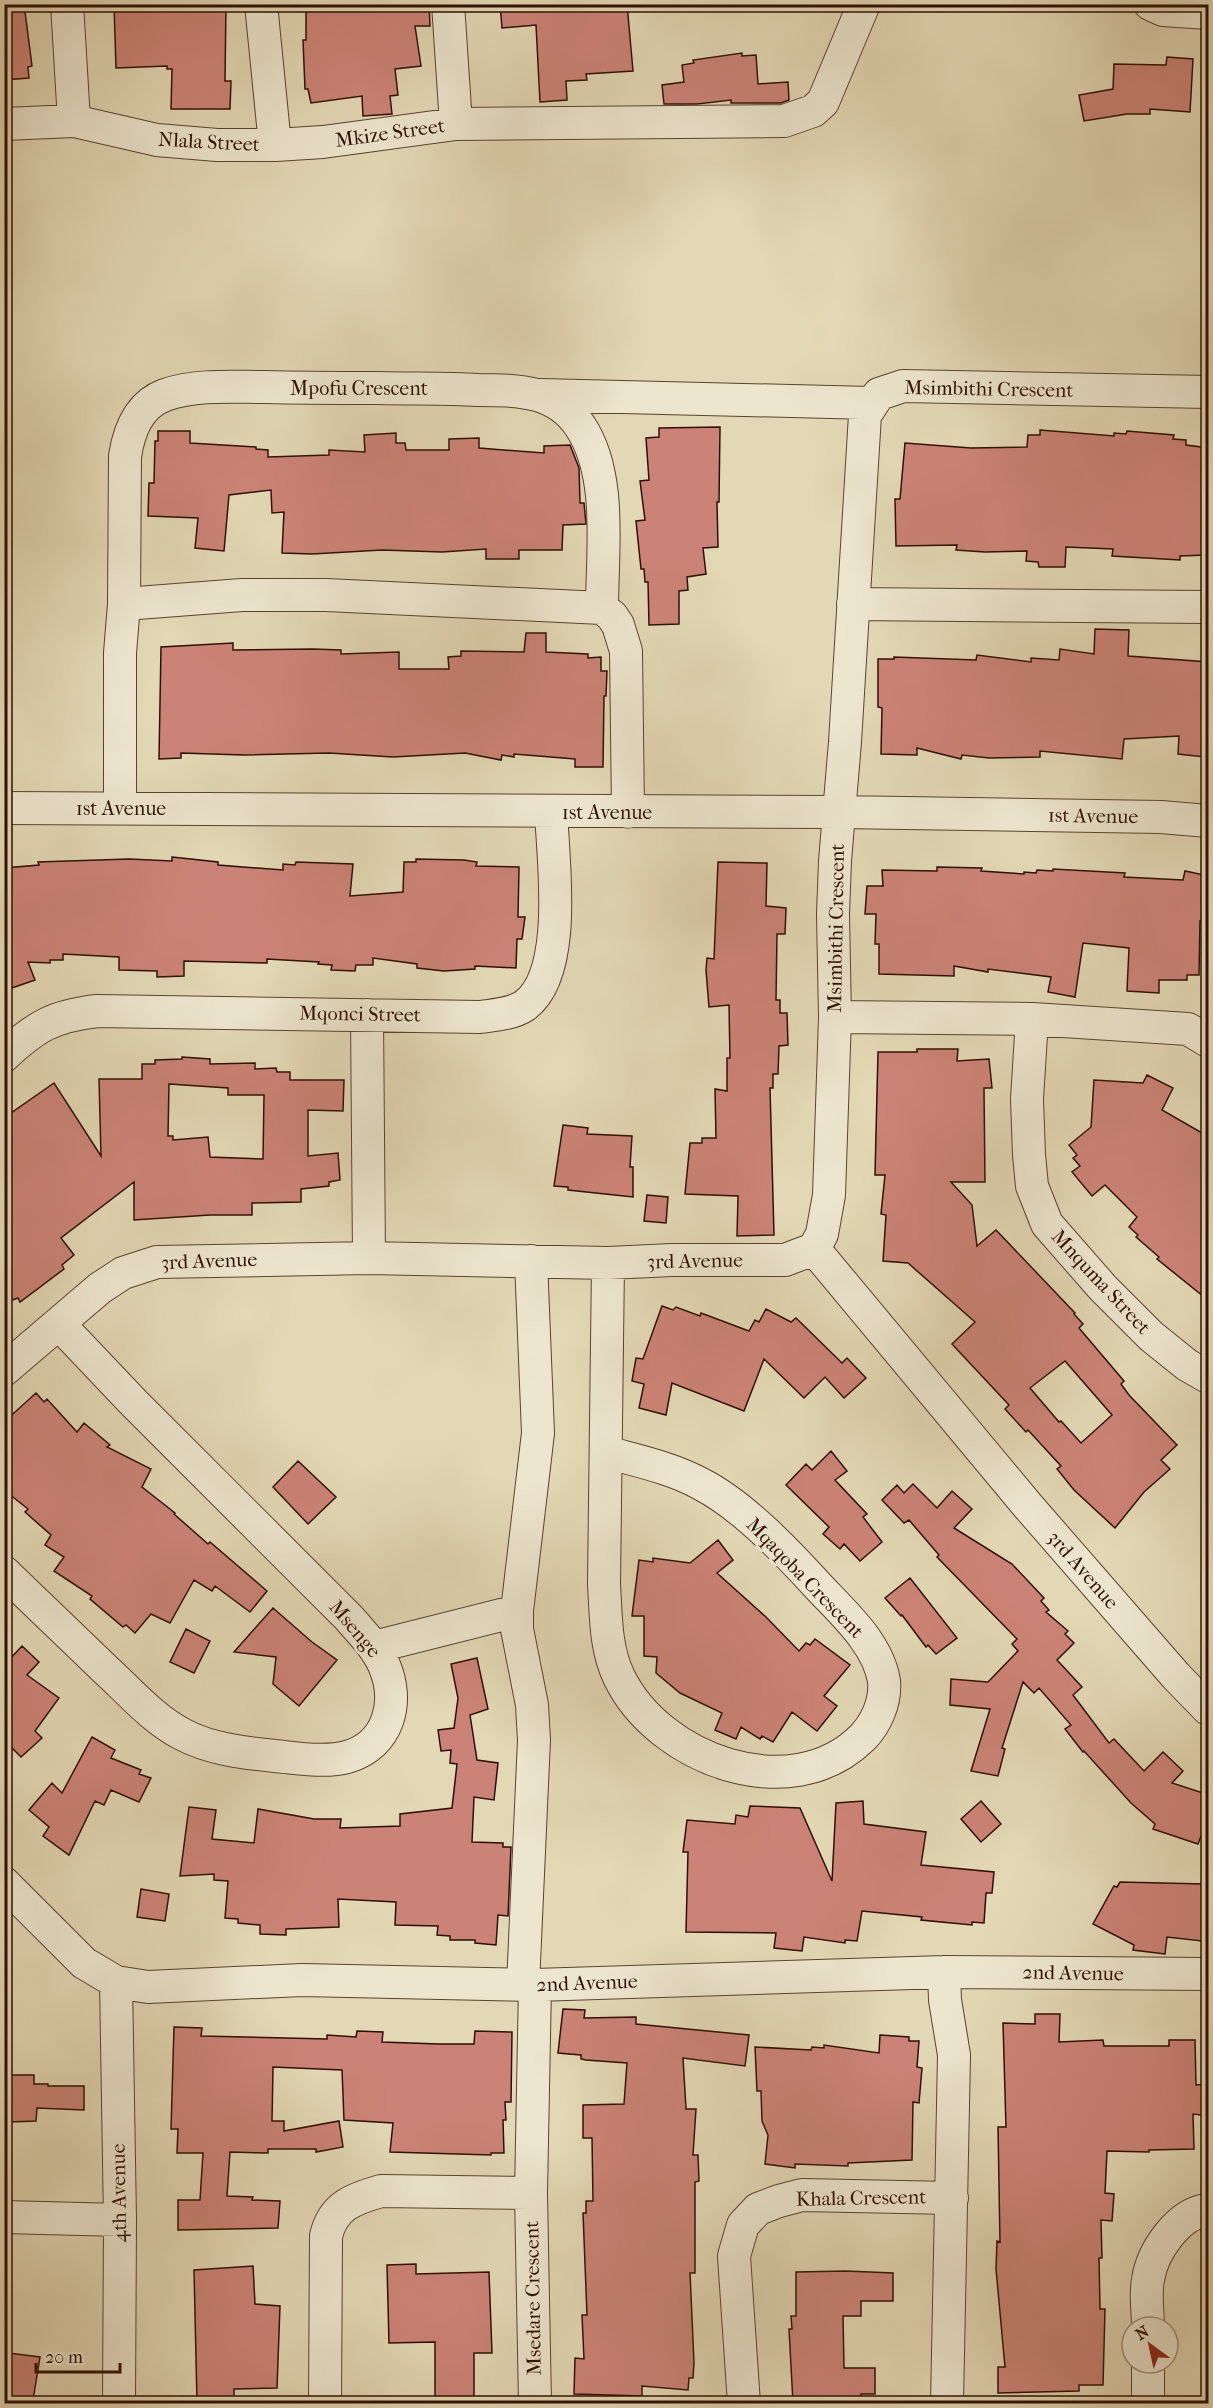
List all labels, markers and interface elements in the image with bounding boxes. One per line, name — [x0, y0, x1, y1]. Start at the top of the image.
street label: Mkize Street — [334, 114, 446, 152]
street label: Nlala Street — [158, 128, 260, 156]
street label: Msimbithi Crescent — [904, 376, 1074, 402]
street label: Mpofu Crescent — [290, 377, 428, 400]
street label: 1st Avenue — [76, 797, 166, 820]
street label: 1st Avenue — [562, 801, 652, 824]
street label: 1st Avenue — [1048, 804, 1139, 828]
street label: Msimbithi Crescent — [823, 843, 849, 1013]
street label: Mqonci Street — [299, 1001, 421, 1027]
street label: Mnquma Street — [1047, 1225, 1155, 1339]
street label: 3rd Avenue — [161, 1248, 258, 1274]
street label: 3rd Avenue — [647, 1249, 743, 1273]
street label: Mqaqoba Crescent — [742, 1513, 868, 1643]
street label: 3rd Avenue — [1043, 1526, 1123, 1614]
street label: Msenge — [324, 1596, 386, 1662]
street label: 2nd Avenue — [1022, 1961, 1124, 1985]
street label: 2nd Avenue — [536, 1970, 638, 1996]
street label: 4th Avenue — [107, 2143, 131, 2243]
street label: Khala Crescent — [796, 2185, 926, 2211]
street label: Msedare Crescent — [520, 2220, 546, 2376]
north arrow — [1120, 2315, 1180, 2375]
text: N — [1132, 2321, 1153, 2344]
scale bar — [36, 2336, 120, 2374]
text: 20 m — [45, 2347, 83, 2368]

